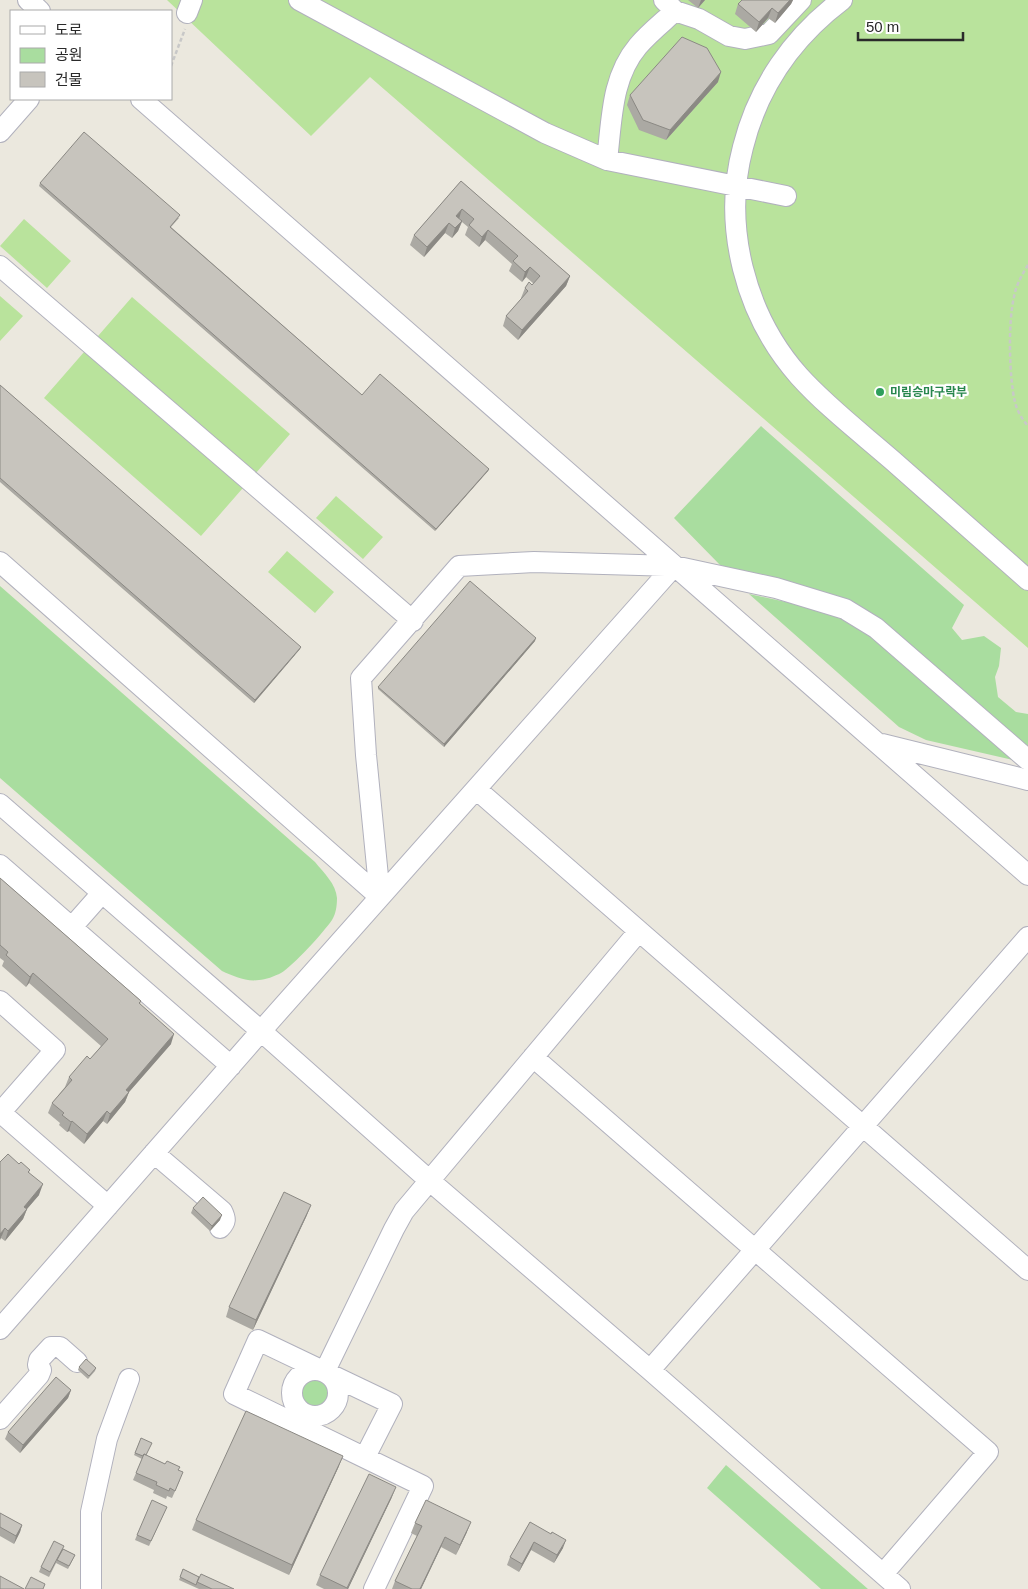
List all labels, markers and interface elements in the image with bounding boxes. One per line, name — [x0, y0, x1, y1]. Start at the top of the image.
legend — [10, 10, 172, 100]
scale bar — [858, 10, 963, 42]
text: 50 m — [866, 18, 899, 35]
text: 도로 — [55, 21, 83, 38]
text: 공원 — [55, 46, 83, 63]
text: 건물 — [55, 71, 83, 88]
place label: 미림승마구락부 — [890, 385, 967, 399]
marker: 미림승마구락부 — [874, 386, 886, 398]

